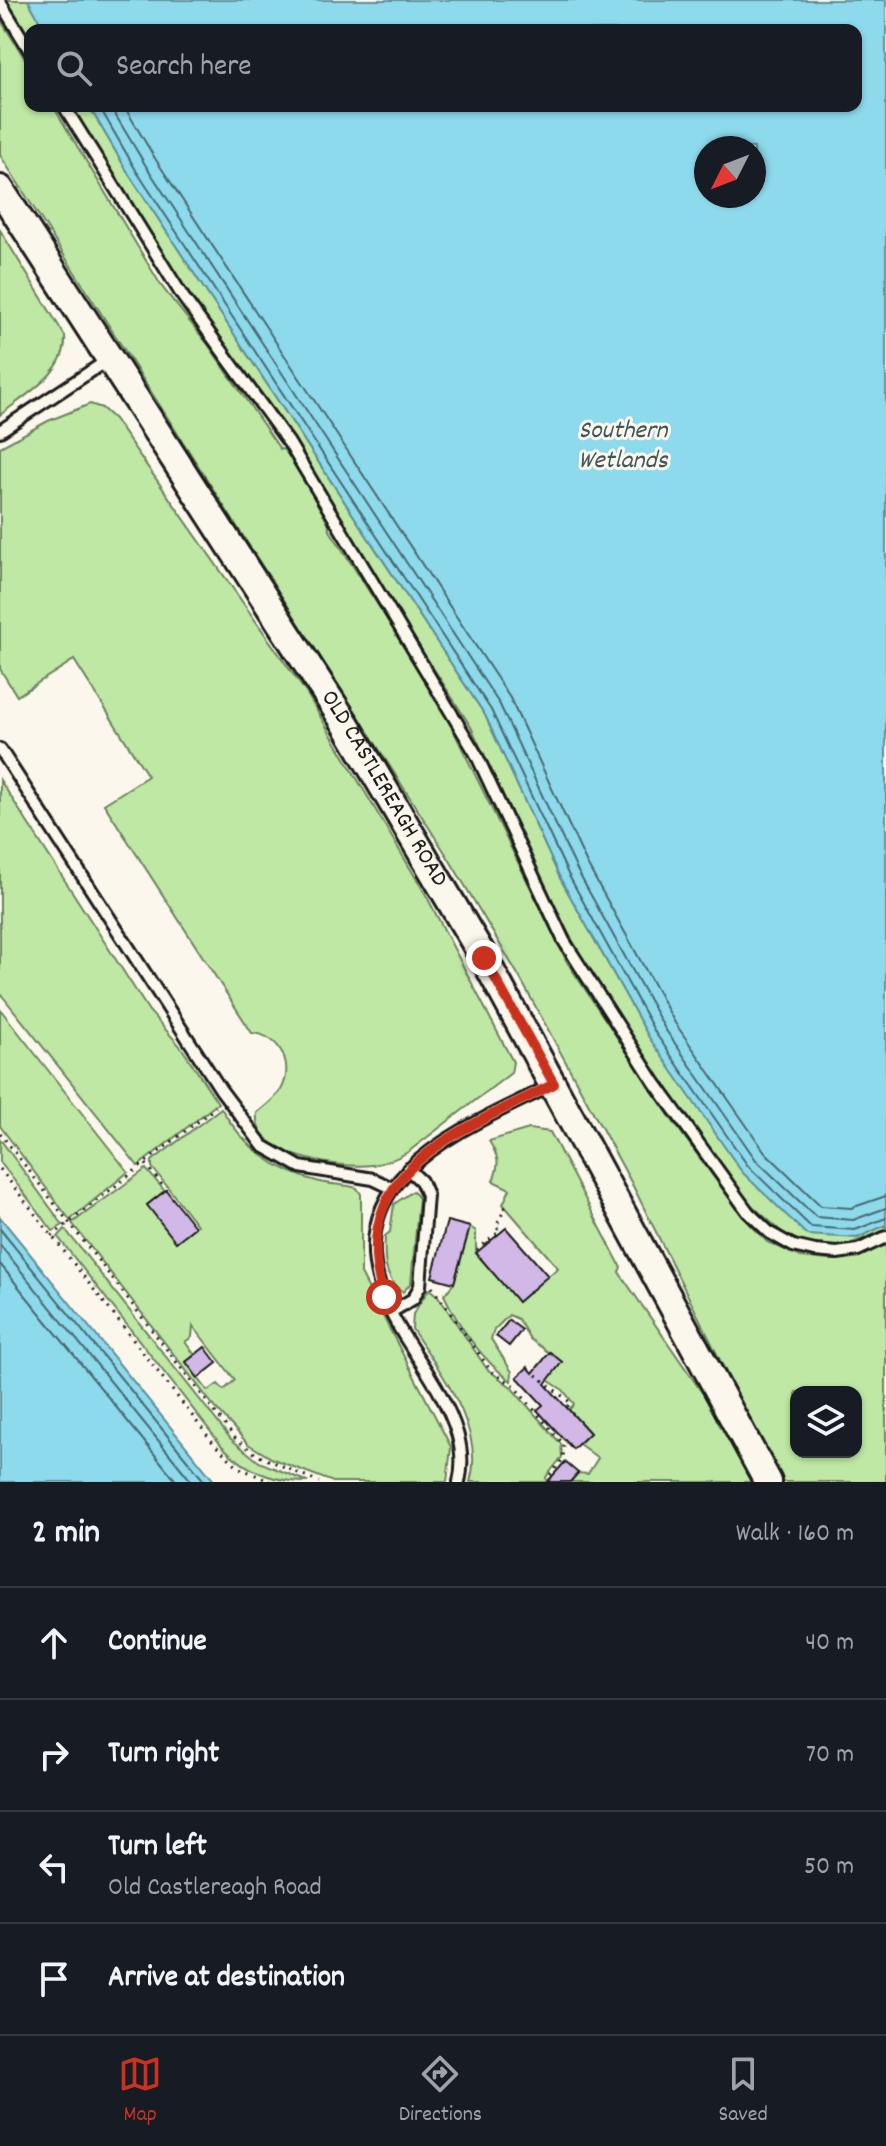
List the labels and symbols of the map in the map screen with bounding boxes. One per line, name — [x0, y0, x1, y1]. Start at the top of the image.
north arrow — [694, 136, 766, 208]
water label: Southern Wetlands — [578, 413, 669, 480]
street label: OLD CASTLEREAGH ROAD — [311, 684, 456, 894]
route end — [466, 940, 502, 976]
route start — [366, 1279, 402, 1315]

